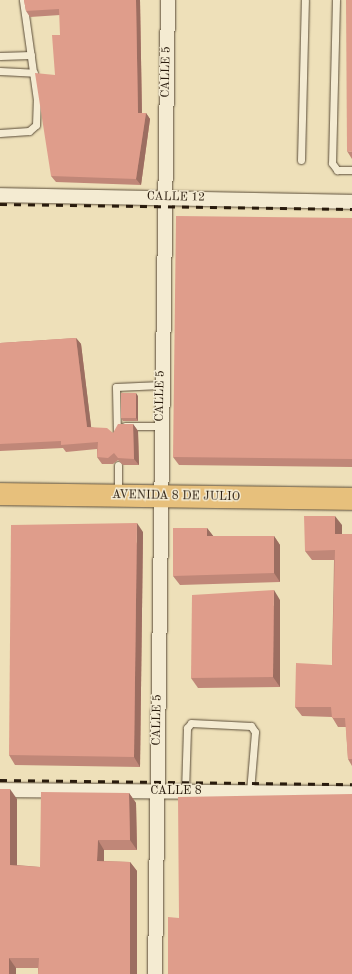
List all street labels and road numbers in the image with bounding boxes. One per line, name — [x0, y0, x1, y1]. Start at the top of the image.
street label: CALLE 5 — [159, 46, 175, 98]
street label: CALLE 12 — [147, 190, 205, 206]
street label: CALLE 5 — [153, 370, 169, 422]
street label: AVENIDA 8 DE JULIO — [112, 489, 240, 505]
street label: CALLE 5 — [150, 694, 166, 746]
street label: CALLE 8 — [150, 785, 202, 799]

